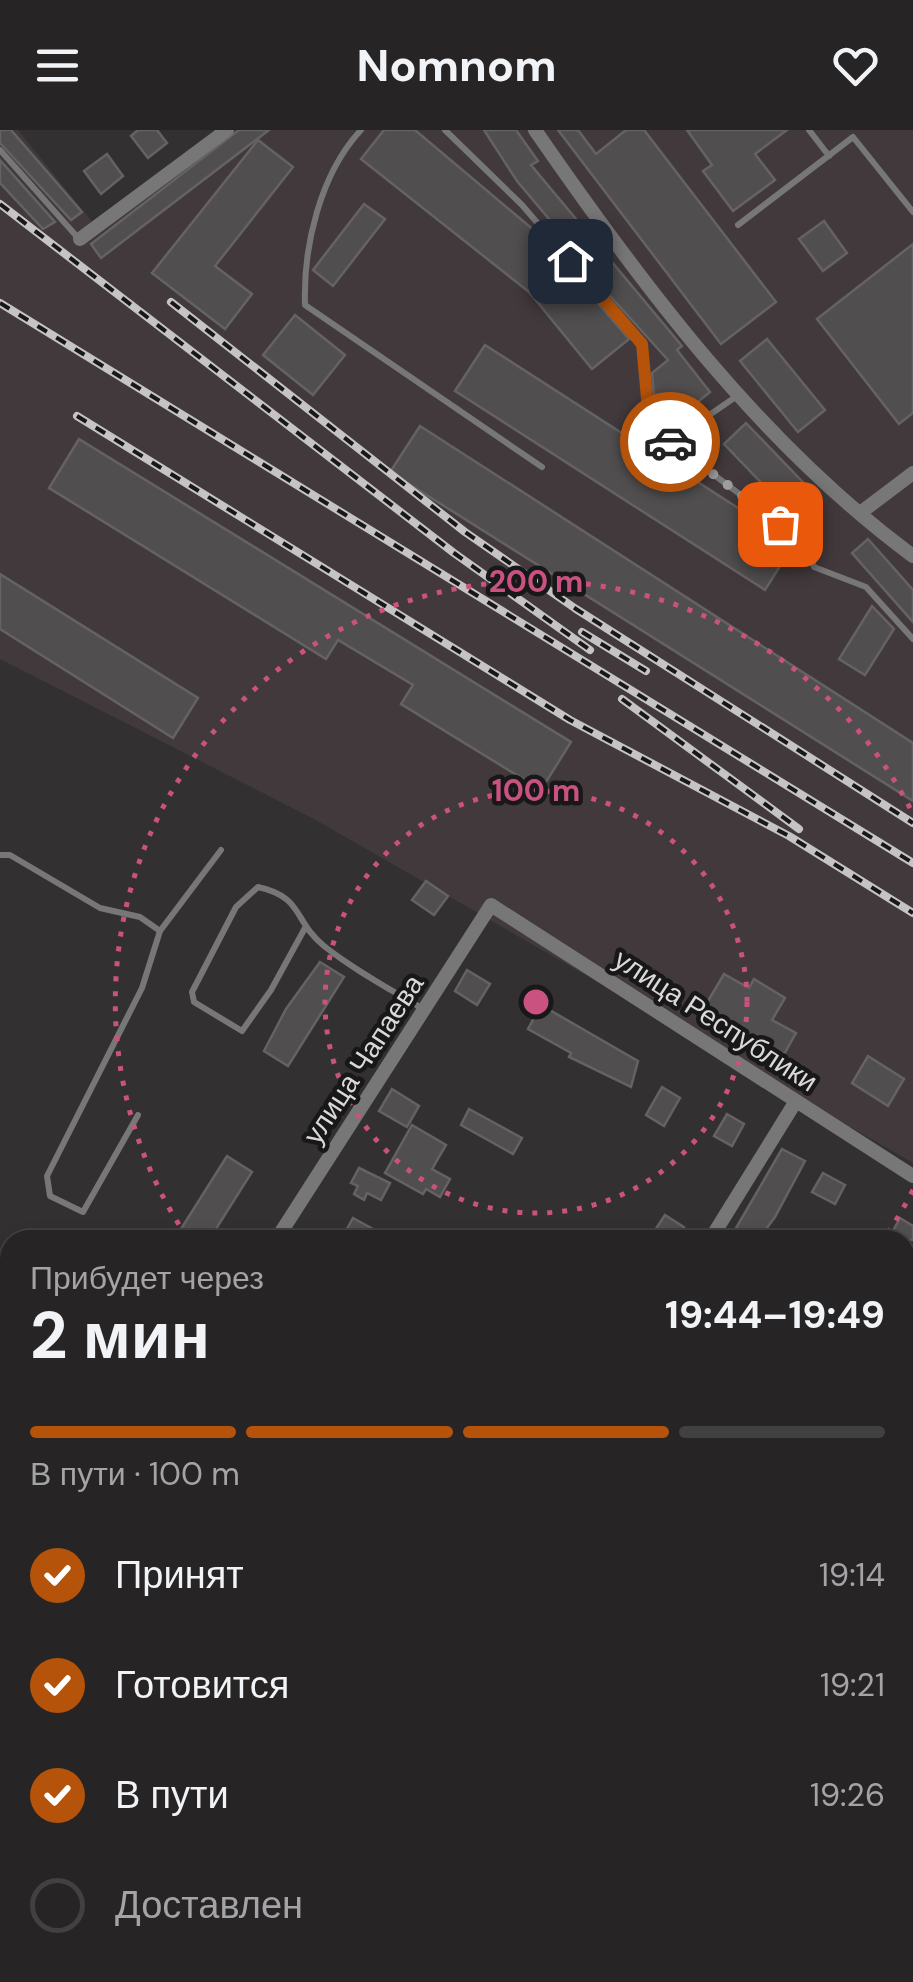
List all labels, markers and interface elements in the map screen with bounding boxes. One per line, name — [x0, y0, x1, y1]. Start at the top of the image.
text: Nomnom — [356, 36, 557, 95]
icon: menu — [30, 38, 85, 93]
icon: heart — [828, 38, 883, 93]
pin — [528, 219, 613, 304]
icon: home — [543, 234, 598, 289]
courier — [620, 392, 720, 492]
icon: car — [643, 415, 698, 470]
pin — [738, 482, 823, 567]
icon: bag — [753, 497, 808, 552]
text: 200 m — [489, 562, 583, 601]
text: 100 m — [492, 771, 580, 810]
street label: улица Республики — [607, 941, 825, 1100]
street label: улица Чапаева — [295, 967, 432, 1151]
centre of rings — [518, 984, 554, 1020]
text: Прибудет через — [30, 1257, 264, 1299]
text: 19:44–19:49 — [665, 1290, 885, 1340]
text: 2 мин — [30, 1294, 210, 1378]
text: В пути · 100 m — [30, 1453, 240, 1495]
icon: check — [30, 1548, 85, 1603]
text: Принят — [115, 1550, 244, 1600]
text: 19:14 — [819, 1554, 885, 1596]
icon: check — [30, 1658, 85, 1713]
text: Готовится — [115, 1660, 289, 1710]
text: 19:21 — [820, 1664, 885, 1706]
icon: check — [30, 1768, 85, 1823]
text: В пути — [115, 1770, 229, 1820]
text: 19:26 — [810, 1774, 885, 1816]
text: Доставлен — [115, 1880, 303, 1930]

